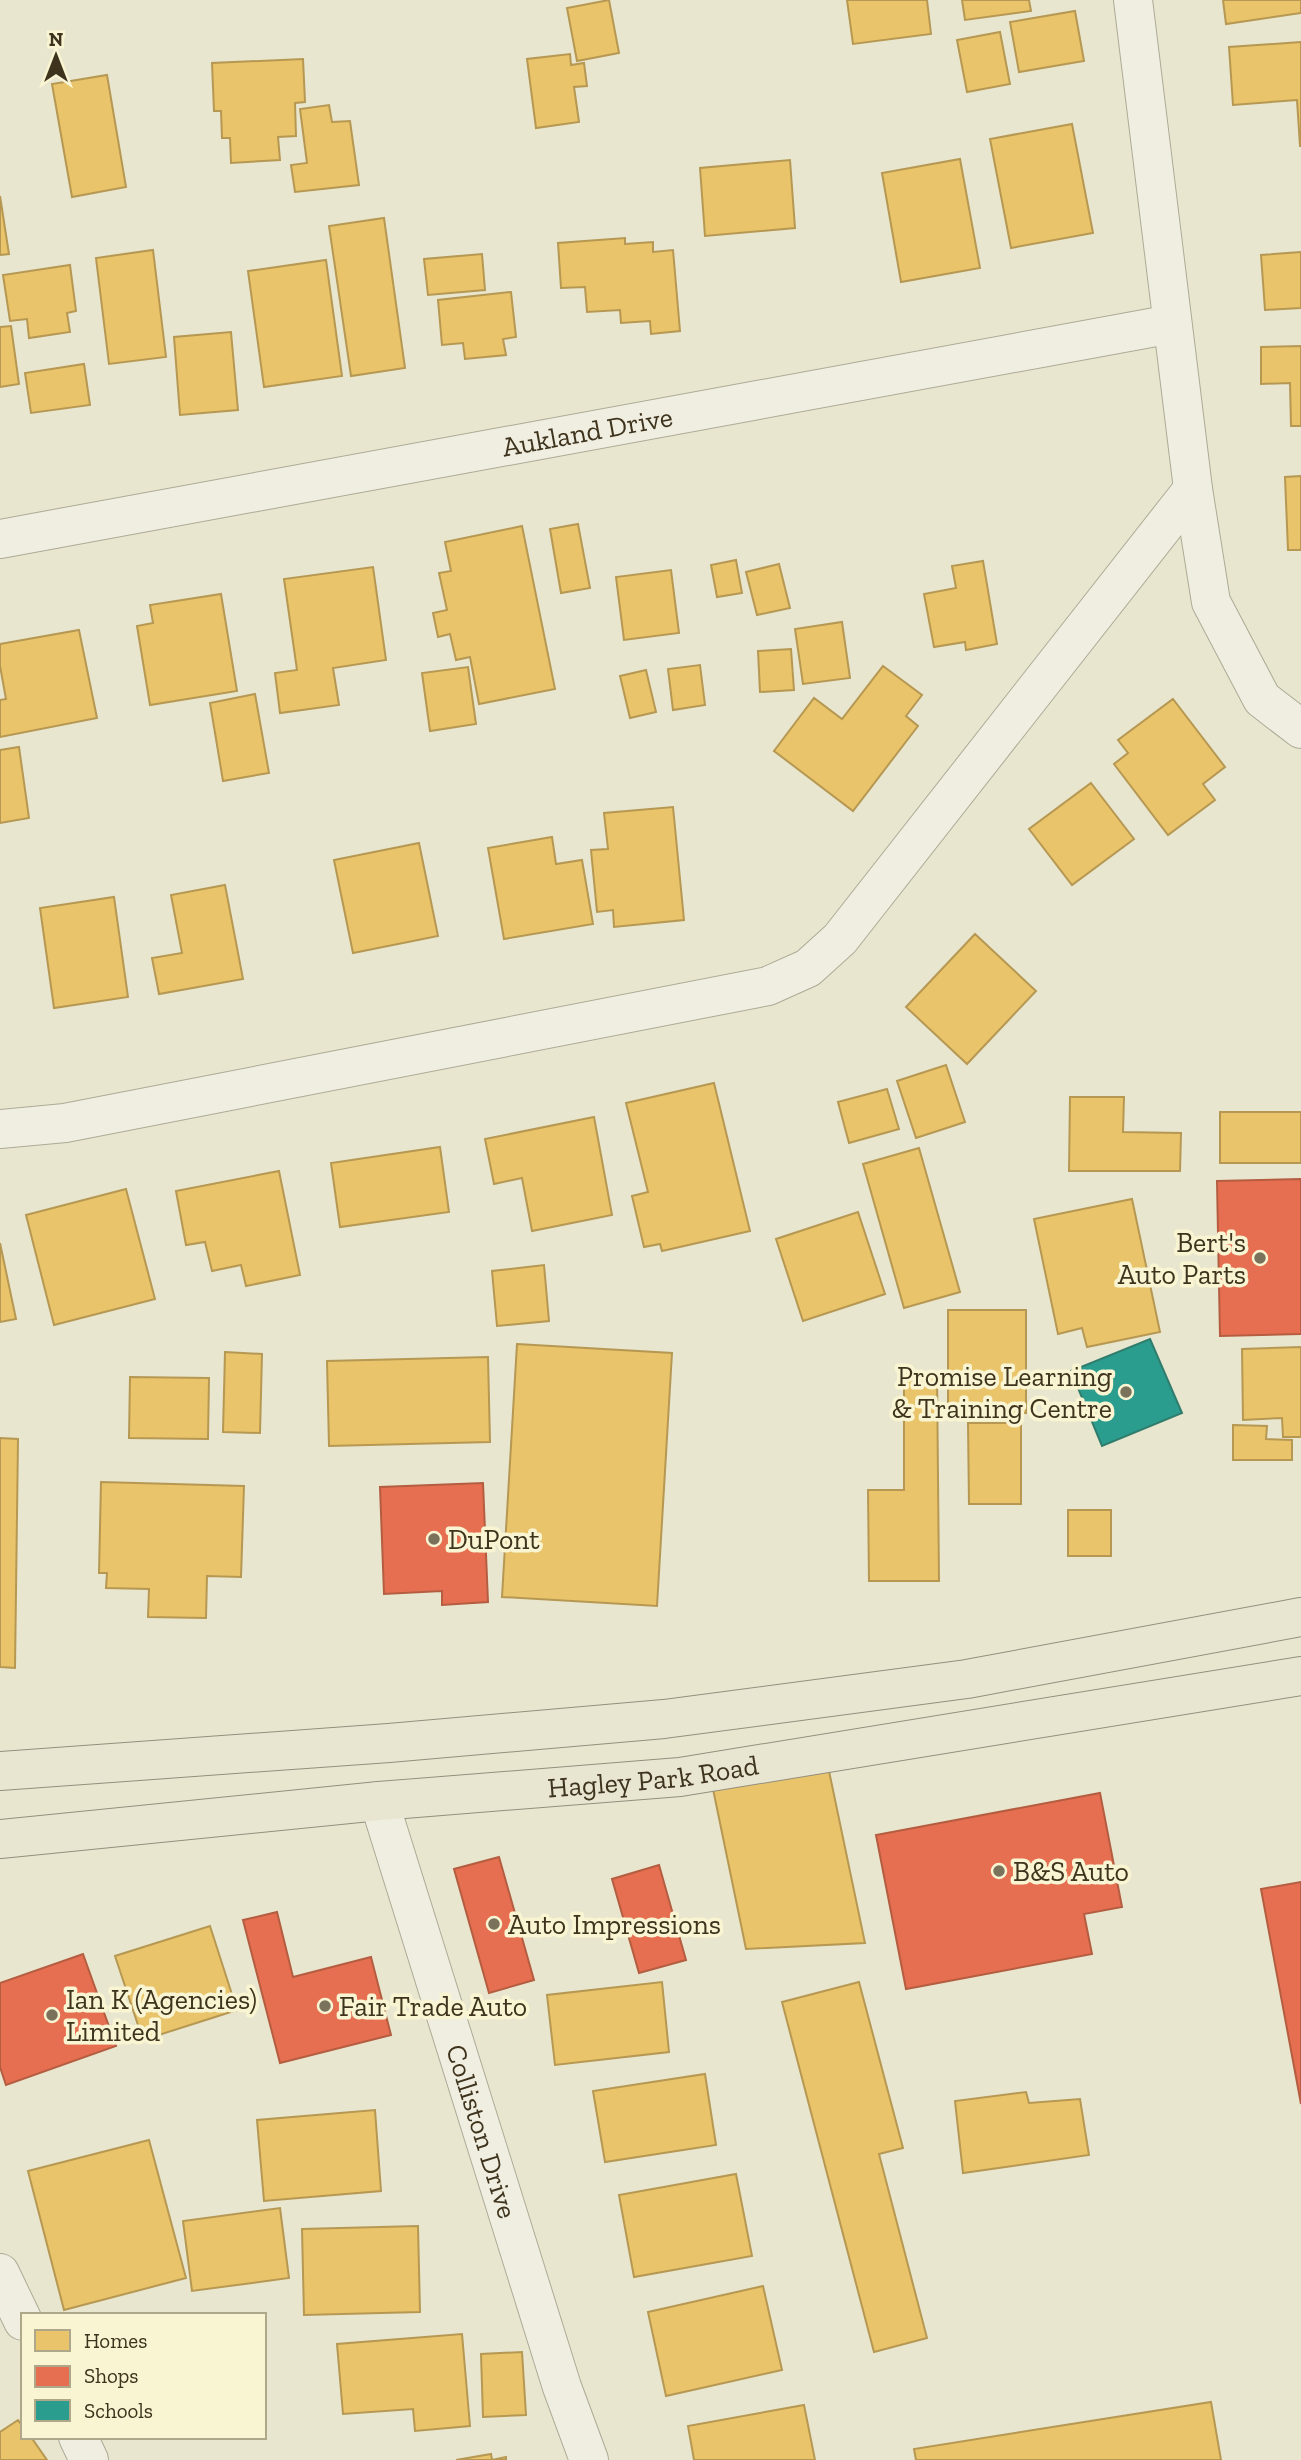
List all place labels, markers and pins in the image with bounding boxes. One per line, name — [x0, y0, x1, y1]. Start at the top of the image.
place label: Bert's Auto Parts — [1118, 1226, 1246, 1291]
marker: Bert's Auto Parts — [1252, 1250, 1268, 1266]
place label: Promise Learning & Training Centre — [891, 1360, 1112, 1425]
marker: Promise Learning & Training Centre — [1118, 1384, 1134, 1400]
place label: DuPont — [448, 1523, 540, 1556]
marker: DuPont — [426, 1531, 442, 1547]
place label: B&S Auto — [1013, 1855, 1129, 1888]
marker: B&S Auto — [991, 1863, 1007, 1879]
place label: Auto Impressions — [508, 1908, 721, 1941]
marker: Auto Impressions — [486, 1916, 502, 1932]
place label: Ian K (Agencies) Limited — [66, 1983, 257, 2048]
place label: Fair Trade Auto — [339, 1990, 527, 2023]
marker: Fair Trade Auto — [317, 1998, 333, 2014]
marker: Ian K (Agencies) Limited — [44, 2007, 60, 2023]

